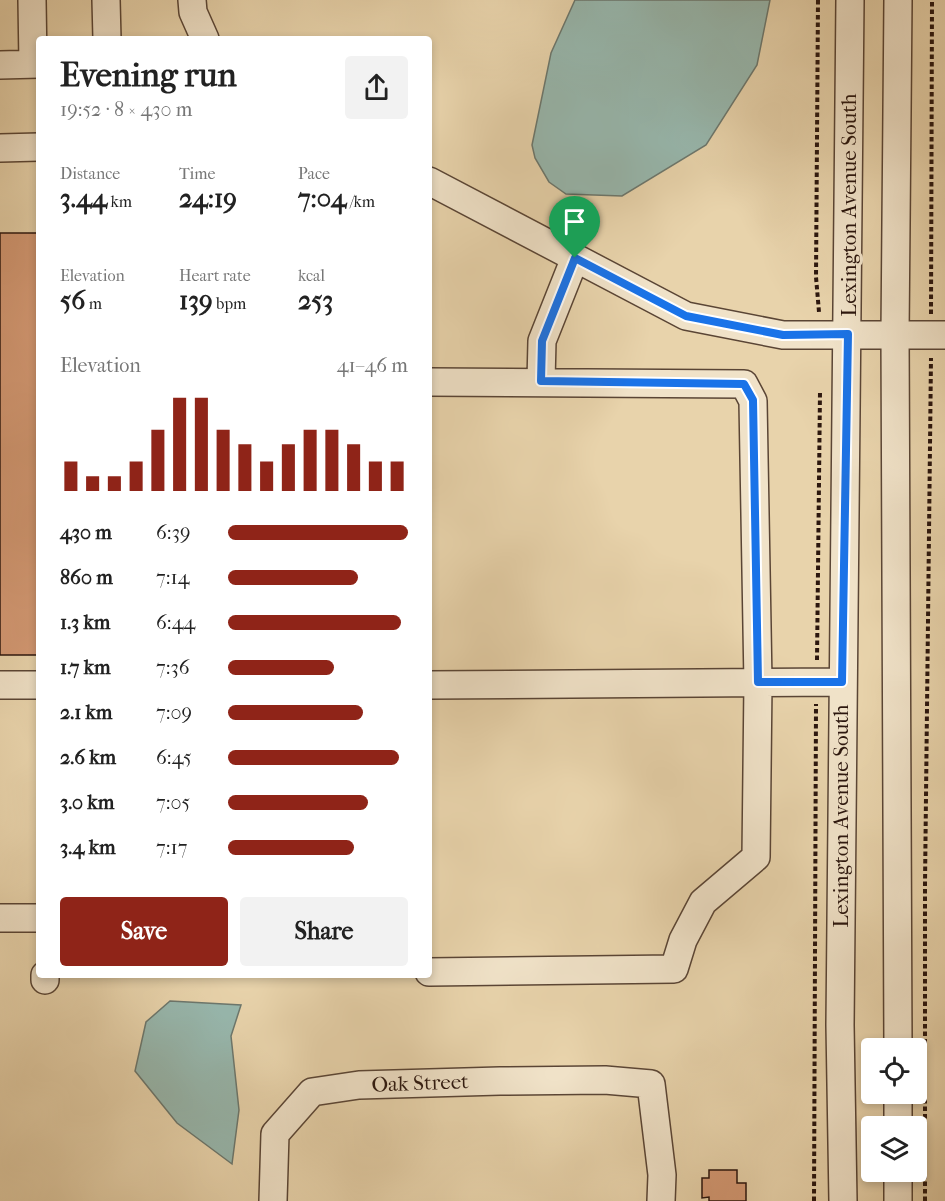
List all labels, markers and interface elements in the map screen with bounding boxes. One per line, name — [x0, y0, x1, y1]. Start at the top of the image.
text: Evening run — [60, 56, 237, 95]
button: share — [345, 56, 408, 119]
street label: Lexington Avenue South — [837, 93, 861, 317]
text: 19:52 · 8 × 430 m — [60, 98, 192, 121]
text: Distance — [60, 164, 120, 183]
text: Time — [179, 164, 215, 183]
text: Pace — [298, 164, 330, 183]
text: 3.44 — [60, 183, 107, 214]
text: 24:19 — [179, 183, 237, 214]
text: 7:04 — [298, 183, 346, 214]
text: km — [107, 192, 132, 211]
text: /km — [346, 192, 375, 211]
pin — [549, 196, 600, 258]
icon: arrive — [558, 205, 591, 238]
text: Elevation — [60, 266, 125, 285]
text: Heart rate — [179, 266, 251, 285]
text: kcal — [298, 266, 325, 285]
text: 56 — [60, 285, 85, 316]
text: 139 — [179, 285, 213, 316]
text: 253 — [298, 285, 333, 316]
text: m — [85, 294, 102, 313]
text: bpm — [213, 294, 246, 313]
text: Elevation — [60, 354, 141, 377]
text: 41–46 m — [337, 354, 408, 377]
text: 430 m — [60, 521, 112, 544]
text: 6:39 — [156, 521, 190, 544]
text: 860 m — [60, 566, 113, 589]
text: 7:14 — [156, 566, 189, 589]
text: 1.3 km — [60, 611, 110, 634]
text: 6:44 — [156, 611, 195, 634]
text: 1.7 km — [60, 656, 111, 679]
text: 7:36 — [156, 656, 190, 679]
text: 2.1 km — [60, 701, 113, 724]
text: 7:09 — [156, 701, 192, 724]
street label: Lexington Avenue South — [829, 704, 853, 928]
text: 2.6 km — [60, 746, 116, 769]
text: 6:45 — [156, 746, 192, 769]
text: 3.0 km — [60, 791, 114, 814]
text: 7:05 — [156, 791, 190, 814]
text: 3.4 km — [60, 836, 116, 859]
text: 7:17 — [156, 836, 187, 859]
button: Save — [60, 897, 228, 966]
button: Share — [240, 897, 408, 966]
map controls — [861, 1038, 927, 1182]
button: locate — [861, 1038, 927, 1104]
street label: Oak Street — [371, 1069, 469, 1097]
button: layers — [861, 1116, 927, 1182]

